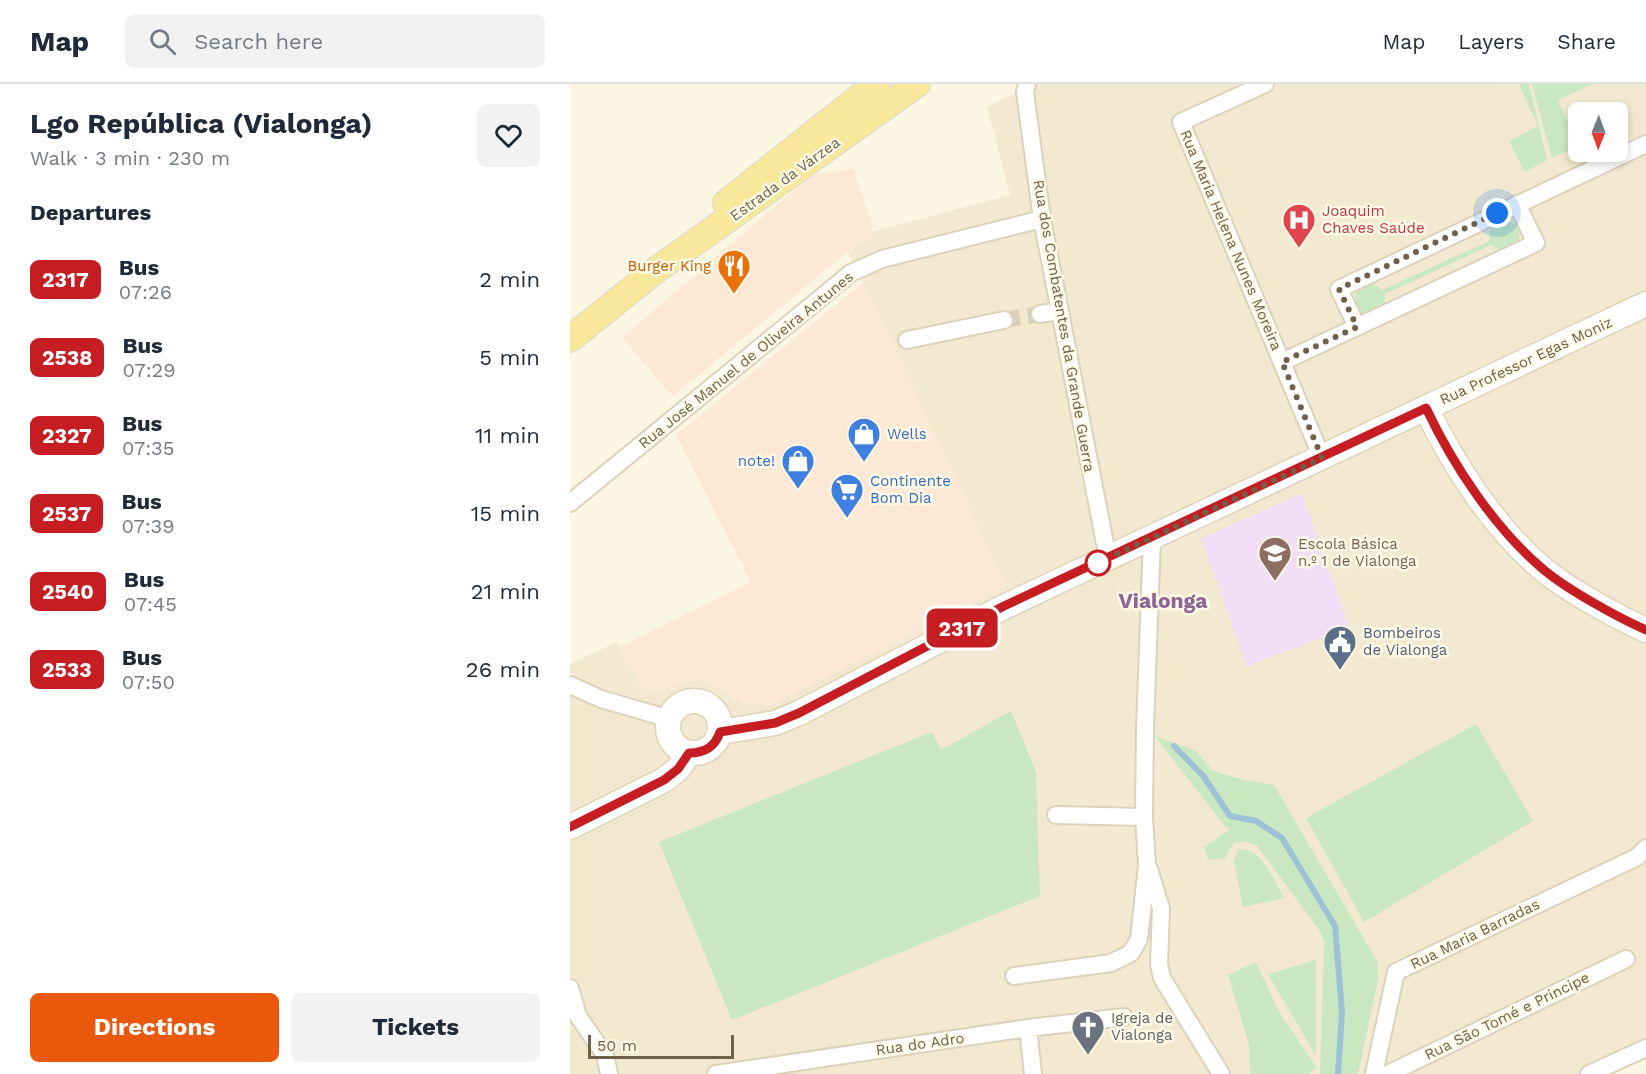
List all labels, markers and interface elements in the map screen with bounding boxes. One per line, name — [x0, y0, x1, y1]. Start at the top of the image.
search box — [125, 14, 545, 68]
text: Map — [30, 25, 89, 58]
icon: search — [146, 25, 179, 58]
text: Search here — [194, 29, 323, 54]
text: Map — [1382, 29, 1425, 54]
text: Layers — [1458, 29, 1524, 54]
text: Share — [1557, 29, 1616, 54]
north arrow — [1568, 102, 1628, 162]
map controls — [1568, 102, 1628, 162]
button: heart — [477, 104, 540, 167]
text: Lgo República (Vialonga) — [30, 107, 372, 140]
street label: Rua Maria Helena Nunes Moreira — [1176, 127, 1286, 354]
street label: Estrada da Várzea — [727, 133, 844, 225]
text: Walk · 3 min · 230 m — [30, 146, 230, 170]
street label: Rua dos Combatentes da Grande Guerra — [1029, 178, 1099, 474]
your location — [1482, 198, 1512, 228]
text: Departures — [30, 200, 151, 225]
hospital icon: Joaquim Chaves Saúde — [1281, 202, 1317, 249]
place label: Joaquim Chaves Saúde — [1322, 202, 1425, 237]
restaurant icon: Burger King — [716, 248, 752, 295]
text: Bus — [119, 255, 159, 280]
place label: Burger King — [628, 257, 711, 275]
text: 2317 — [42, 267, 89, 292]
text: 2 min — [479, 267, 540, 292]
street label: Rua José Manuel de Oliveira Antunes — [635, 268, 857, 452]
text: 07:26 — [119, 280, 172, 304]
street label: Rua Professor Egas Moniz — [1437, 313, 1615, 409]
text: Bus — [122, 333, 163, 358]
text: 2538 — [42, 345, 92, 370]
text: 5 min — [479, 345, 540, 370]
text: 07:29 — [122, 358, 176, 382]
text: Bus — [122, 411, 162, 436]
shop icon: Wells — [846, 416, 882, 463]
text: 2327 — [42, 423, 92, 448]
text: 11 min — [475, 423, 540, 448]
place label: Wells — [887, 425, 927, 443]
text: 07:35 — [122, 436, 174, 460]
shop icon: note! — [780, 443, 816, 490]
place label: note! — [738, 452, 775, 470]
supermarket icon: Continente Bom Dia — [829, 472, 865, 519]
place label: Continente Bom Dia — [870, 472, 951, 507]
text: Bus — [121, 489, 162, 514]
text: 2537 — [42, 501, 91, 526]
text: 15 min — [471, 501, 540, 526]
text: 07:39 — [121, 514, 175, 538]
school or university icon: Escola Básica n.º 1 de Vialonga — [1257, 535, 1293, 582]
place label: Escola Básica n.º 1 de Vialonga — [1298, 535, 1417, 570]
unlabelled marker — [1085, 550, 1111, 576]
text: Bus — [124, 567, 164, 592]
text: 2540 — [42, 579, 94, 604]
text: 21 min — [471, 579, 540, 604]
district label: Vialonga — [1119, 588, 1208, 613]
text: 07:45 — [124, 592, 177, 616]
line badge: 2317 — [920, 608, 1004, 648]
text: 2317 — [939, 616, 985, 641]
public building icon: Bombeiros de Vialonga — [1322, 624, 1358, 671]
place label: Bombeiros de Vialonga — [1363, 624, 1448, 659]
text: Bus — [122, 645, 162, 670]
text: 2533 — [42, 657, 92, 682]
text: 26 min — [466, 657, 540, 682]
text: 07:50 — [122, 670, 175, 694]
street label: Rua Maria Barradas — [1407, 895, 1543, 973]
street label: Rua São Tomé e Principe — [1422, 968, 1592, 1064]
button: Directions — [30, 993, 279, 1062]
button: Tickets — [291, 993, 540, 1062]
church icon: Igreja de Vialonga — [1070, 1009, 1106, 1056]
place label: Igreja de Vialonga — [1111, 1009, 1173, 1044]
street label: Rua do Adro — [875, 1029, 965, 1059]
scale bar — [588, 1032, 734, 1060]
text: 50 m — [597, 1036, 637, 1055]

